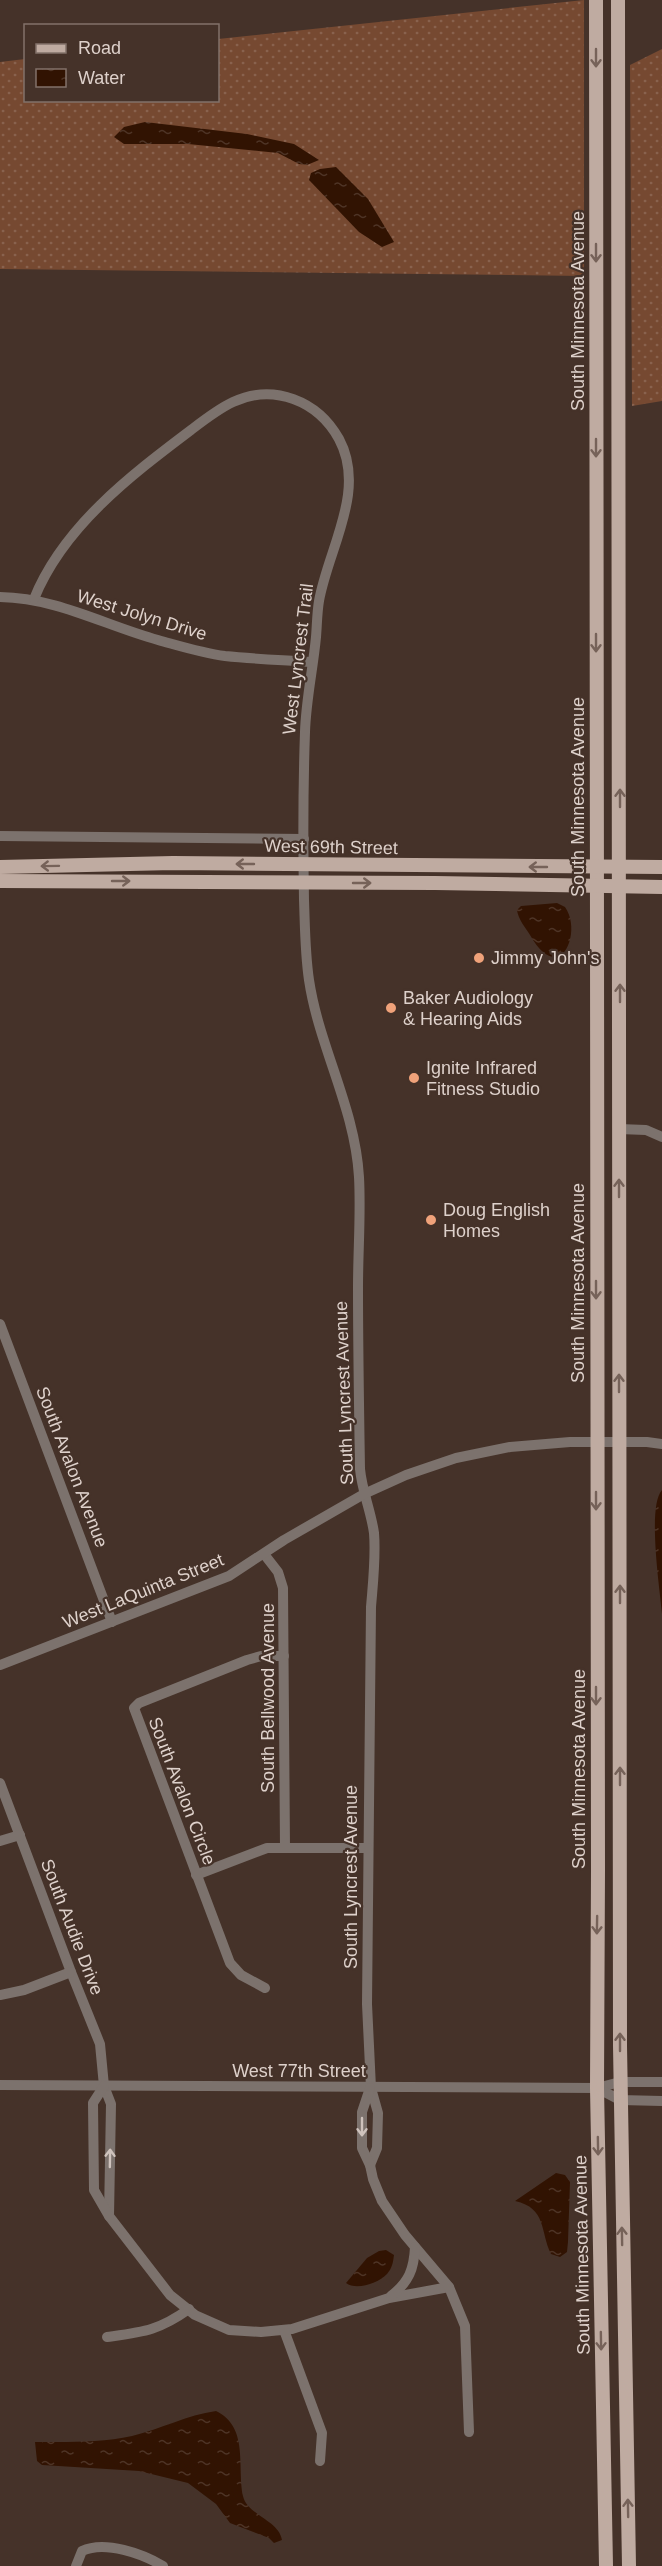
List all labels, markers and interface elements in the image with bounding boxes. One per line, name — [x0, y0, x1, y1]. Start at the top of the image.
legend — [24, 24, 219, 102]
text: Road — [78, 38, 121, 58]
one-way arrow — [590, 48, 602, 68]
text: Water — [78, 68, 125, 88]
street label: South Minnesota Avenue — [568, 211, 588, 411]
one-way arrow — [590, 243, 602, 263]
one-way arrow — [590, 438, 602, 458]
street label: West Lyncrest Trail — [279, 582, 317, 736]
street label: West Jolyn Drive — [75, 586, 209, 644]
one-way arrow — [590, 633, 602, 653]
street label: South Minnesota Avenue — [568, 697, 588, 897]
one-way arrow — [614, 789, 626, 809]
street label: West 69th Street — [264, 836, 398, 858]
one-way arrow — [236, 858, 256, 870]
one-way arrow — [41, 860, 61, 872]
one-way arrow — [528, 861, 548, 873]
one-way arrow — [111, 875, 131, 887]
one-way arrow — [352, 877, 372, 889]
place label: Jimmy John's — [491, 948, 599, 968]
marker: Jimmy John's — [472, 951, 486, 965]
one-way arrow — [614, 984, 626, 1004]
place label: Baker Audiology & Hearing Aids — [403, 988, 533, 1029]
marker: Baker Audiology & Hearing Aids — [384, 1001, 398, 1015]
place label: Ignite Infrared Fitness Studio — [426, 1058, 540, 1099]
marker: Ignite Infrared Fitness Studio — [407, 1071, 421, 1085]
one-way arrow — [613, 1179, 625, 1199]
street label: South Minnesota Avenue — [568, 1183, 588, 1383]
place label: Doug English Homes — [443, 1200, 550, 1241]
marker: Doug English Homes — [424, 1213, 438, 1227]
one-way arrow — [590, 1280, 602, 1300]
street label: South Lyncrest Avenue — [331, 1301, 357, 1485]
one-way arrow — [613, 1374, 625, 1394]
street label: South Avalon Avenue — [32, 1384, 112, 1550]
one-way arrow — [590, 1490, 602, 1510]
street label: West LaQuinta Street — [60, 1550, 226, 1632]
one-way arrow — [614, 1584, 626, 1604]
street label: South Bellwood Avenue — [258, 1603, 278, 1793]
street label: South Minnesota Avenue — [569, 1669, 589, 1869]
one-way arrow — [590, 1685, 602, 1705]
street label: South Avalon Circle — [145, 1714, 219, 1868]
one-way arrow — [614, 1767, 626, 1787]
street label: South Lyncrest Avenue — [341, 1785, 361, 1969]
street label: South Audie Drive — [37, 1856, 107, 1998]
one-way arrow — [591, 1915, 603, 1935]
one-way arrow — [614, 2032, 626, 2052]
street label: West 77th Street — [232, 2061, 366, 2081]
one-way arrow — [356, 2116, 368, 2136]
one-way arrow — [592, 2136, 604, 2156]
one-way arrow — [104, 2148, 116, 2168]
street label: South Minnesota Avenue — [570, 2155, 594, 2355]
one-way arrow — [616, 2226, 628, 2246]
one-way arrow — [596, 2331, 607, 2351]
one-way arrow — [622, 2498, 634, 2518]

